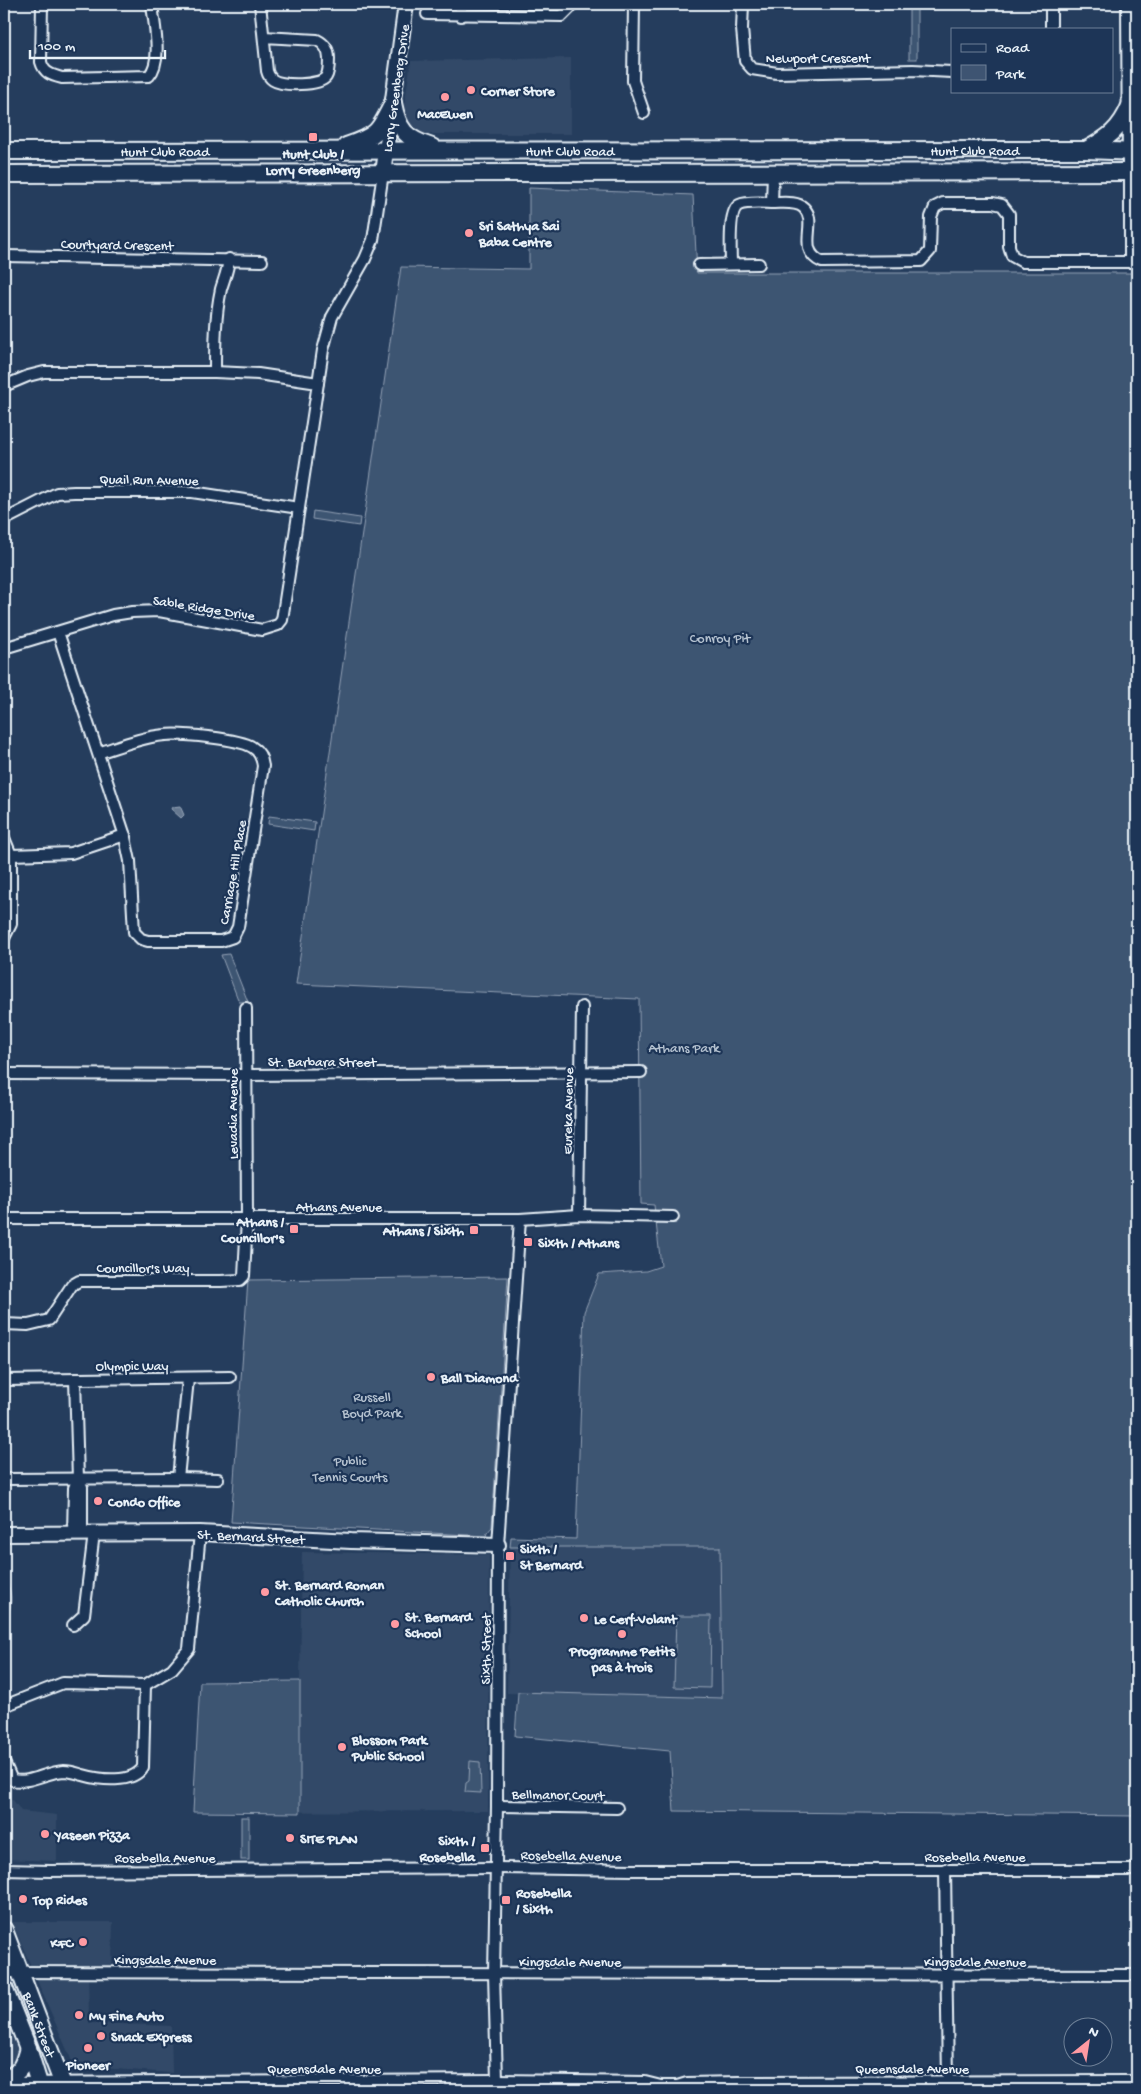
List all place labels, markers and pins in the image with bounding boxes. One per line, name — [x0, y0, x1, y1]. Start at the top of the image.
marker: Corner Store — [465, 84, 477, 96]
place label: Corner Store — [480, 84, 555, 101]
marker: MacEwen — [439, 91, 451, 103]
place label: MacEwen — [417, 107, 473, 124]
marker: Hunt Club / Lorry Greenberg — [307, 131, 319, 143]
place label: Hunt Club / Lorry Greenberg — [266, 147, 361, 180]
place label: Sri Sathya Sai Baba Centre — [478, 219, 560, 252]
marker: Sri Sathya Sai Baba Centre — [463, 227, 475, 239]
place label: Athans / Councillor's — [220, 1215, 285, 1248]
marker: Athans / Councillor's — [288, 1223, 300, 1235]
place label: Athans / Sixth — [382, 1224, 464, 1241]
marker: Athans / Sixth — [468, 1224, 480, 1236]
marker: Sixth / Athans — [522, 1236, 534, 1248]
place label: Sixth / Athans — [538, 1236, 620, 1253]
marker: Ball Diamond — [425, 1371, 437, 1383]
place label: Ball Diamond — [440, 1371, 519, 1388]
marker: Condo Office — [92, 1495, 104, 1507]
place label: Condo Office — [107, 1495, 181, 1512]
place label: Sixth / St Bernard — [520, 1542, 584, 1575]
marker: Sixth / St Bernard — [504, 1550, 516, 1562]
place label: St. Bernard Roman Catholic Church — [274, 1578, 384, 1611]
marker: St. Bernard Roman Catholic Church — [259, 1586, 271, 1598]
place label: St. Bernard School — [405, 1610, 474, 1643]
marker: Le Cerf-Volant — [578, 1612, 590, 1624]
place label: Le Cerf-Volant — [594, 1612, 678, 1629]
marker: St. Bernard School — [389, 1618, 401, 1630]
marker: Programme Petits pas à trois — [616, 1628, 628, 1640]
place label: Programme Petits pas à trois — [568, 1644, 676, 1677]
place label: Blossom Park Public School — [351, 1733, 429, 1766]
marker: Blossom Park Public School — [336, 1741, 348, 1753]
marker: Yaseen Pizza — [39, 1828, 51, 1840]
place label: Yaseen Pizza — [53, 1828, 131, 1845]
marker: SITE PLAN — [284, 1832, 296, 1844]
place label: SITE PLAN — [300, 1832, 358, 1849]
place label: Sixth / Rosebella — [418, 1834, 476, 1867]
marker: Sixth / Rosebella — [479, 1842, 491, 1854]
place label: Rosebella / Sixth — [515, 1886, 573, 1919]
marker: Top Rides — [17, 1893, 29, 1905]
place label: Top Rides — [32, 1893, 88, 1910]
marker: Rosebella / Sixth — [500, 1894, 512, 1906]
place label: KFC — [50, 1936, 74, 1953]
marker: KFC — [77, 1936, 89, 1948]
marker: My Fine Auto — [73, 2009, 85, 2021]
place label: My Fine Auto — [89, 2009, 165, 2026]
marker: Snack Express — [95, 2030, 107, 2042]
place label: Snack Express — [111, 2030, 193, 2047]
marker: Pioneer — [82, 2042, 94, 2054]
place label: Pioneer — [65, 2058, 112, 2075]

